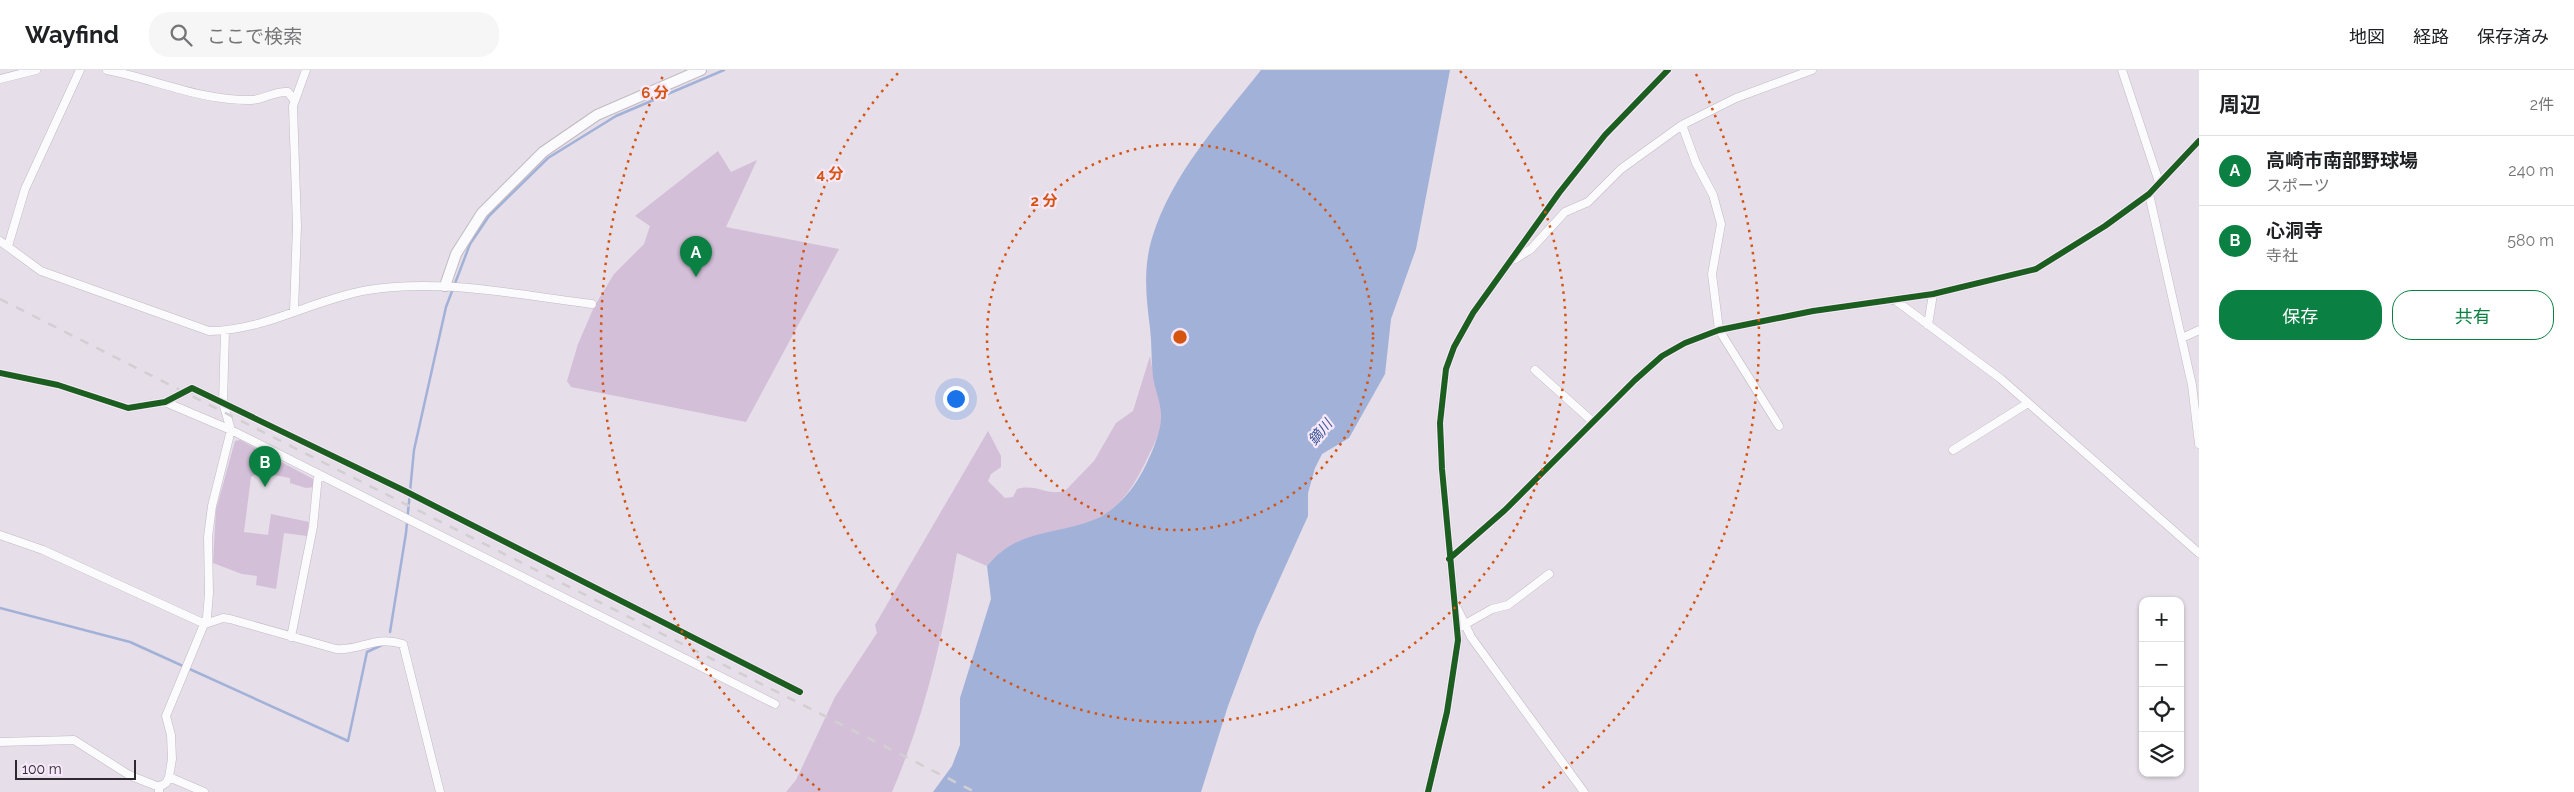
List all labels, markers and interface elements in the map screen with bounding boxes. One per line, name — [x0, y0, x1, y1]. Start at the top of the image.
search box — [149, 12, 499, 57]
text: Wayfind — [25, 20, 119, 49]
icon: search — [167, 21, 195, 49]
text: ここで検索 — [207, 25, 302, 47]
text: 地図 — [2349, 26, 2385, 47]
text: 経路 — [2413, 26, 2449, 47]
text: 保存済み — [2477, 26, 2549, 47]
text: 6 分 — [641, 84, 669, 102]
text: 周辺 — [2219, 92, 2261, 117]
text: 2件 — [2530, 95, 2554, 114]
text: 高崎市南部野球場 — [2266, 149, 2418, 171]
text: A — [2230, 161, 2240, 180]
text: 240 m — [2508, 161, 2554, 180]
text: 4 分 — [816, 165, 844, 183]
text: スポーツ — [2266, 176, 2330, 195]
text: 2 分 — [1030, 192, 1058, 210]
text: 心洞寺 — [2266, 219, 2323, 241]
text: B — [2230, 231, 2240, 250]
text: 580 m — [2507, 231, 2554, 250]
pin: A — [680, 236, 712, 277]
text: 寺社 — [2266, 246, 2298, 265]
button: 保存 — [2219, 290, 2382, 340]
button: 共有 — [2392, 290, 2554, 340]
centre of rings — [1171, 328, 1189, 346]
your location — [943, 386, 969, 412]
water label: 鏑川 — [1305, 415, 1336, 448]
pin: B — [249, 446, 281, 487]
map controls — [2139, 597, 2184, 777]
button: + — [2139, 597, 2184, 642]
button: − — [2139, 642, 2184, 687]
button: locate — [2139, 687, 2184, 732]
button: layers — [2139, 732, 2184, 777]
scale bar — [15, 757, 136, 780]
text: 100 m — [22, 761, 62, 777]

